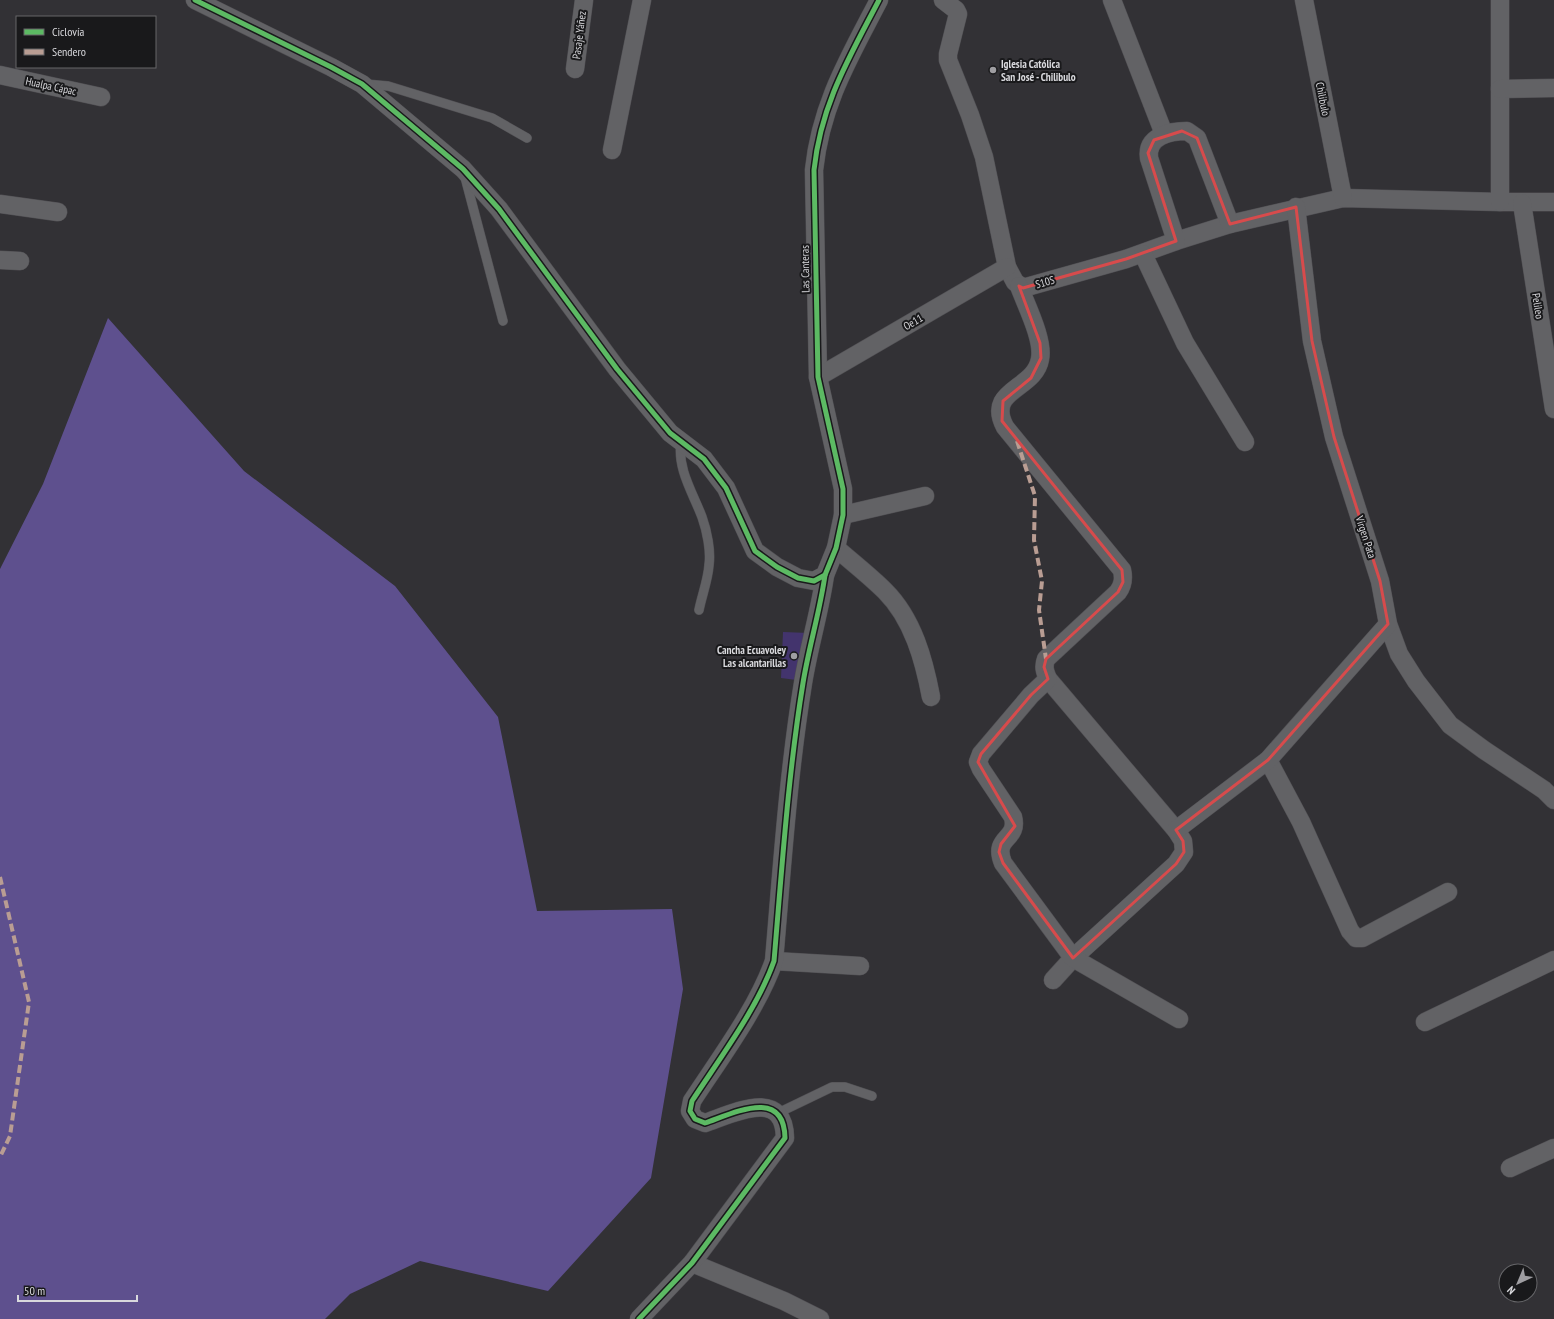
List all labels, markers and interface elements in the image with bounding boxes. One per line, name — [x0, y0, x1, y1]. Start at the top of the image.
street label: Pasaje Yáñez — [569, 10, 589, 60]
legend — [16, 16, 156, 68]
text: Ciclovía — [52, 24, 84, 39]
text: Sendero — [52, 44, 86, 59]
place label: Iglesia Católica San José - Chilibulo — [1001, 57, 1076, 84]
marker: Iglesia Católica San José - Chilibulo — [988, 65, 998, 75]
street label: Hualpa Cápac — [24, 74, 78, 98]
street label: Chilibulo — [1313, 81, 1333, 117]
street label: Las Canteras — [798, 245, 812, 293]
street label: S10S — [1034, 273, 1056, 291]
street label: Pelileo — [1529, 292, 1547, 320]
street label: Oe11 — [901, 311, 925, 333]
street label: Virgen Pata — [1352, 513, 1379, 560]
place label: Cancha Ecuavoley Las alcantarillas — [717, 643, 787, 670]
marker: Cancha Ecuavoley Las alcantarillas — [789, 651, 799, 661]
north arrow — [1498, 1263, 1538, 1303]
scale bar — [18, 1277, 137, 1303]
text: 50 m — [24, 1283, 45, 1298]
text: N — [1504, 1283, 1518, 1297]

